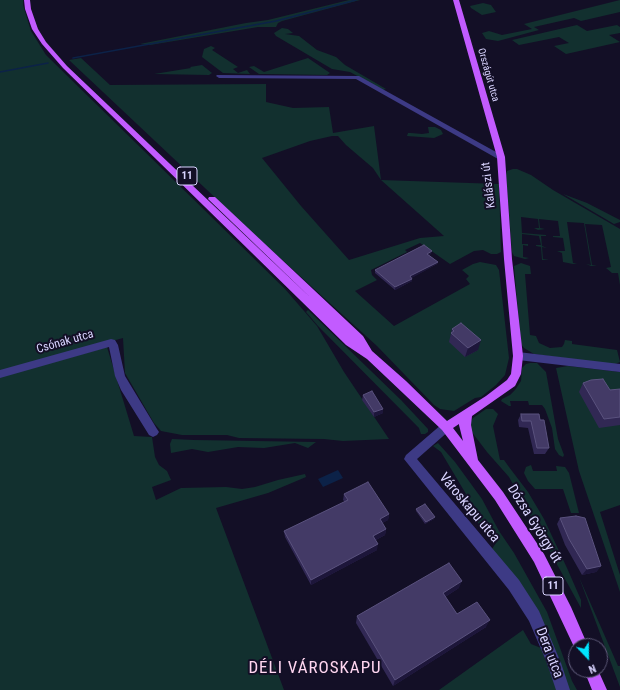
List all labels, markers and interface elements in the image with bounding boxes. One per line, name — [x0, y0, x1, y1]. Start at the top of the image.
street label: Országút utca — [475, 47, 501, 103]
street label: Kalászi út — [479, 161, 499, 209]
road number: 11 — [177, 167, 197, 185]
street label: Csónak utca — [35, 327, 95, 357]
street label: Városkapu utca — [435, 470, 503, 546]
street label: Dózsa György út — [503, 482, 565, 566]
road number: 11 — [543, 577, 563, 595]
street label: Dera utca — [532, 625, 566, 681]
north arrow — [568, 638, 608, 678]
district label: DÉLI VÁROSKAPU — [248, 659, 382, 679]
text: N — [587, 661, 598, 676]

